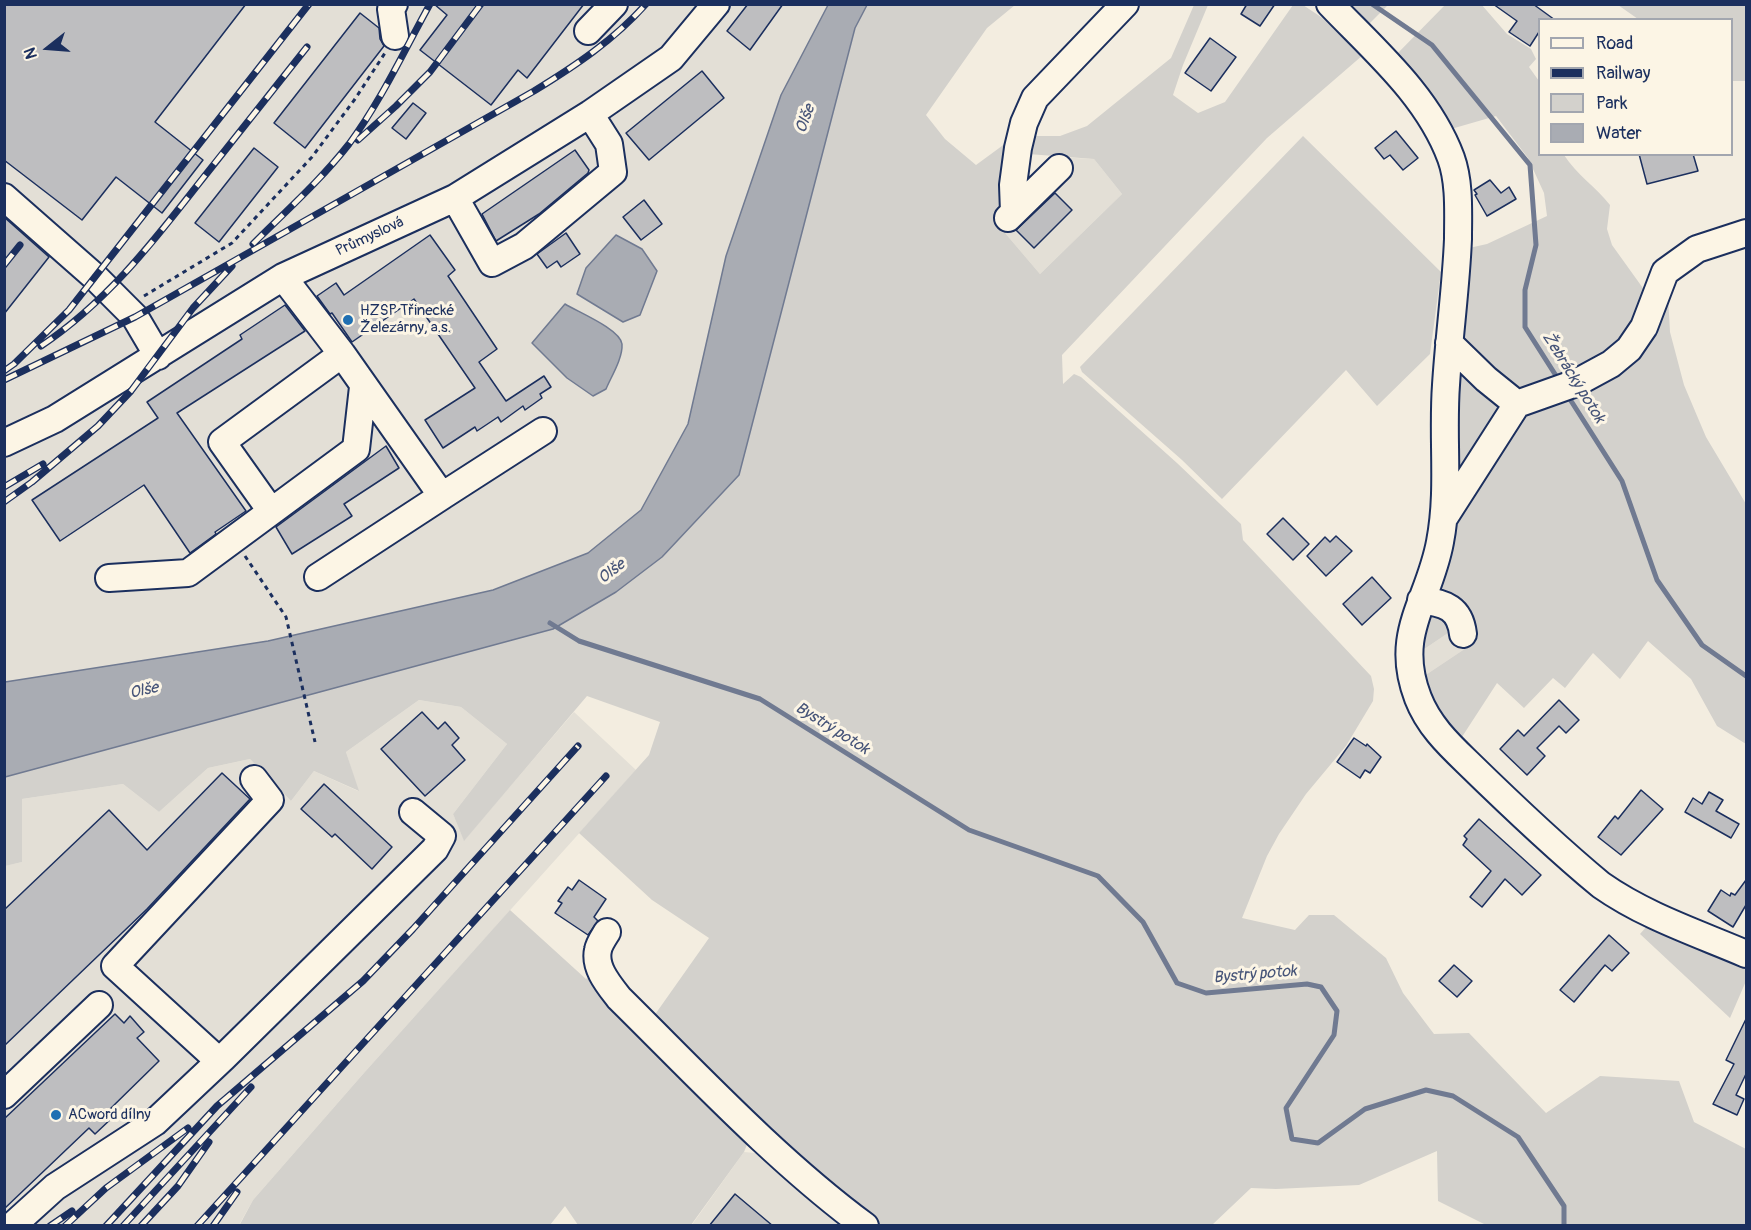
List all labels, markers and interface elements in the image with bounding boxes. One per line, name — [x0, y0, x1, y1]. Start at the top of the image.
north arrow — [18, 18, 78, 78]
legend — [1538, 18, 1733, 156]
text: Road — [1596, 32, 1633, 55]
text: N — [20, 45, 42, 61]
text: Railway — [1596, 62, 1651, 85]
text: Park — [1596, 92, 1628, 115]
water label: Olše — [792, 102, 820, 136]
text: Water — [1596, 122, 1642, 145]
street label: Průmyslová — [333, 213, 407, 261]
place label: HZSP Třinecké Železárny, a.s. — [360, 302, 454, 337]
marker: HZSP Třinecké Železárny, a.s. — [341, 313, 355, 327]
water label: Žebrácký potok — [1537, 329, 1609, 427]
water label: Olše — [595, 556, 629, 588]
water label: Olše — [128, 679, 160, 703]
water label: Bystrý potok — [792, 699, 872, 759]
water label: Bystrý potok — [1213, 962, 1297, 988]
place label: ACword dílny — [68, 1106, 151, 1124]
marker: ACword dílny — [49, 1108, 63, 1122]

